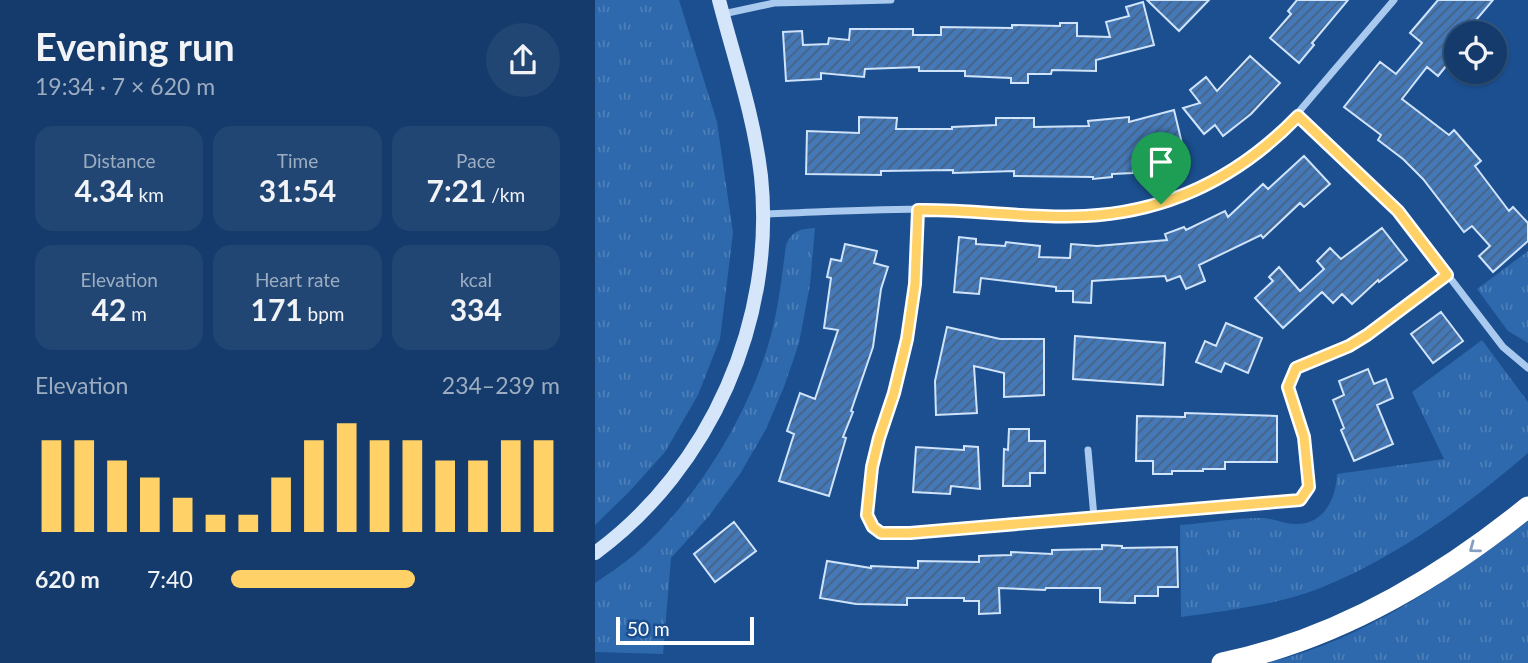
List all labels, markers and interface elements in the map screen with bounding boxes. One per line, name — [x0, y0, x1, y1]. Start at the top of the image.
map controls — [1444, 21, 1507, 84]
button: locate — [1444, 21, 1507, 84]
text: Evening run — [35, 23, 235, 69]
button: share — [486, 23, 560, 97]
text: 19:34 · 7 × 620 m — [35, 72, 215, 100]
pin — [1131, 132, 1191, 204]
icon: arrive — [1142, 143, 1180, 181]
text: Distance — [83, 149, 156, 172]
text: Time — [277, 149, 318, 172]
text: Pace — [456, 149, 496, 172]
text: 4.34 — [74, 172, 134, 208]
text: 31:54 — [259, 172, 336, 208]
text: 7:21 — [426, 172, 486, 208]
text: km — [134, 183, 164, 206]
text: /km — [486, 183, 525, 206]
text: Elevation — [81, 268, 158, 291]
text: Heart rate — [255, 268, 340, 291]
text: kcal — [460, 268, 492, 291]
text: 42 — [92, 291, 126, 327]
text: 171 — [251, 291, 303, 327]
text: 334 — [450, 291, 502, 327]
text: m — [126, 302, 147, 325]
text: bpm — [303, 302, 344, 325]
text: Elevation — [35, 371, 128, 399]
text: 234–239 m — [442, 371, 560, 399]
one-way arrow — [1469, 540, 1481, 552]
text: 620 m — [35, 565, 100, 593]
text: 7:40 — [147, 565, 193, 593]
scale bar — [616, 614, 754, 646]
text: 50 m — [627, 617, 670, 640]

